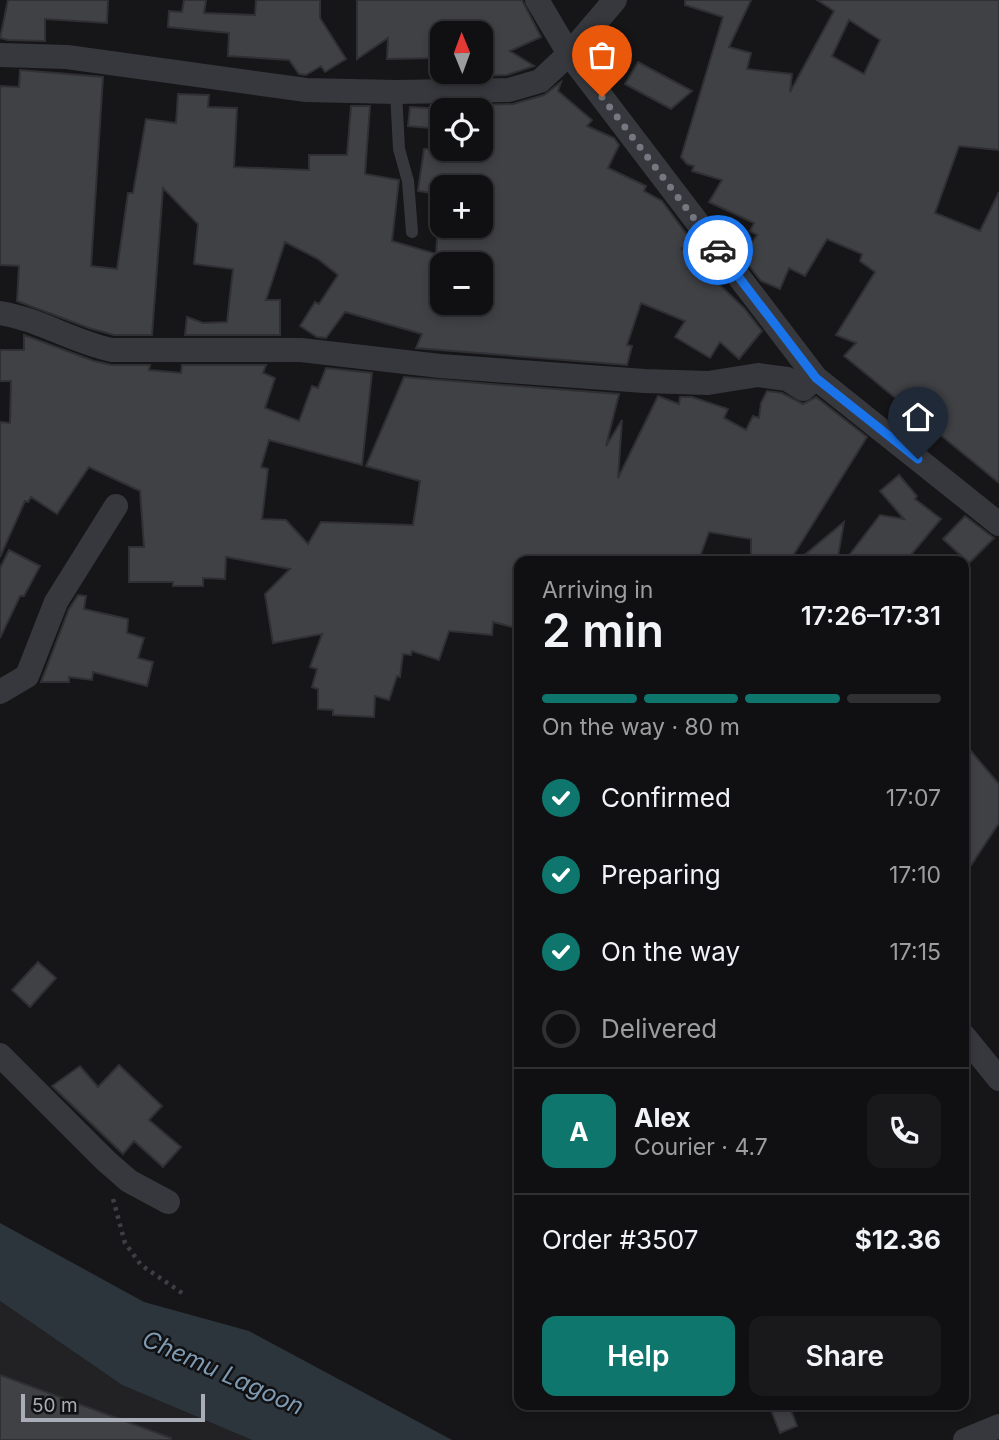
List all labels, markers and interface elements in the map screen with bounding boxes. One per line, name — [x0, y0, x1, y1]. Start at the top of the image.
north arrow — [430, 21, 494, 84]
map controls — [430, 21, 493, 315]
pin — [572, 25, 632, 97]
icon: bag — [583, 36, 621, 74]
button: locate — [430, 98, 493, 161]
button: + — [430, 175, 493, 238]
courier — [683, 215, 753, 285]
icon: car — [699, 231, 737, 269]
button: − — [430, 252, 493, 315]
pin — [888, 387, 948, 459]
icon: home — [899, 398, 937, 436]
text: Arriving in — [542, 576, 653, 604]
text: 17:26–17:31 — [801, 600, 941, 631]
text: 2 min — [542, 602, 664, 658]
text: On the way · 80 m — [542, 713, 740, 741]
icon: check — [542, 779, 580, 817]
text: Confirmed — [601, 782, 731, 813]
text: 17:07 — [886, 784, 941, 812]
icon: check — [542, 856, 580, 894]
text: Preparing — [601, 859, 721, 890]
text: 17:10 — [889, 861, 941, 889]
icon: check — [542, 933, 580, 971]
text: On the way — [601, 936, 740, 967]
text: 17:15 — [889, 938, 941, 966]
text: Delivered — [601, 1013, 717, 1044]
button: phone — [867, 1094, 941, 1168]
text: Alex — [634, 1102, 691, 1133]
text: A — [569, 1116, 589, 1147]
text: Courier · 4.7 — [634, 1133, 768, 1161]
text: Order #3507 — [542, 1224, 698, 1255]
text: $12.36 — [855, 1224, 941, 1255]
button: Help — [542, 1316, 735, 1396]
button: Share — [749, 1316, 941, 1396]
water label: Chemu Lagoon — [138, 1324, 308, 1421]
scale bar — [21, 1391, 205, 1423]
text: 50 m — [32, 1394, 78, 1417]

